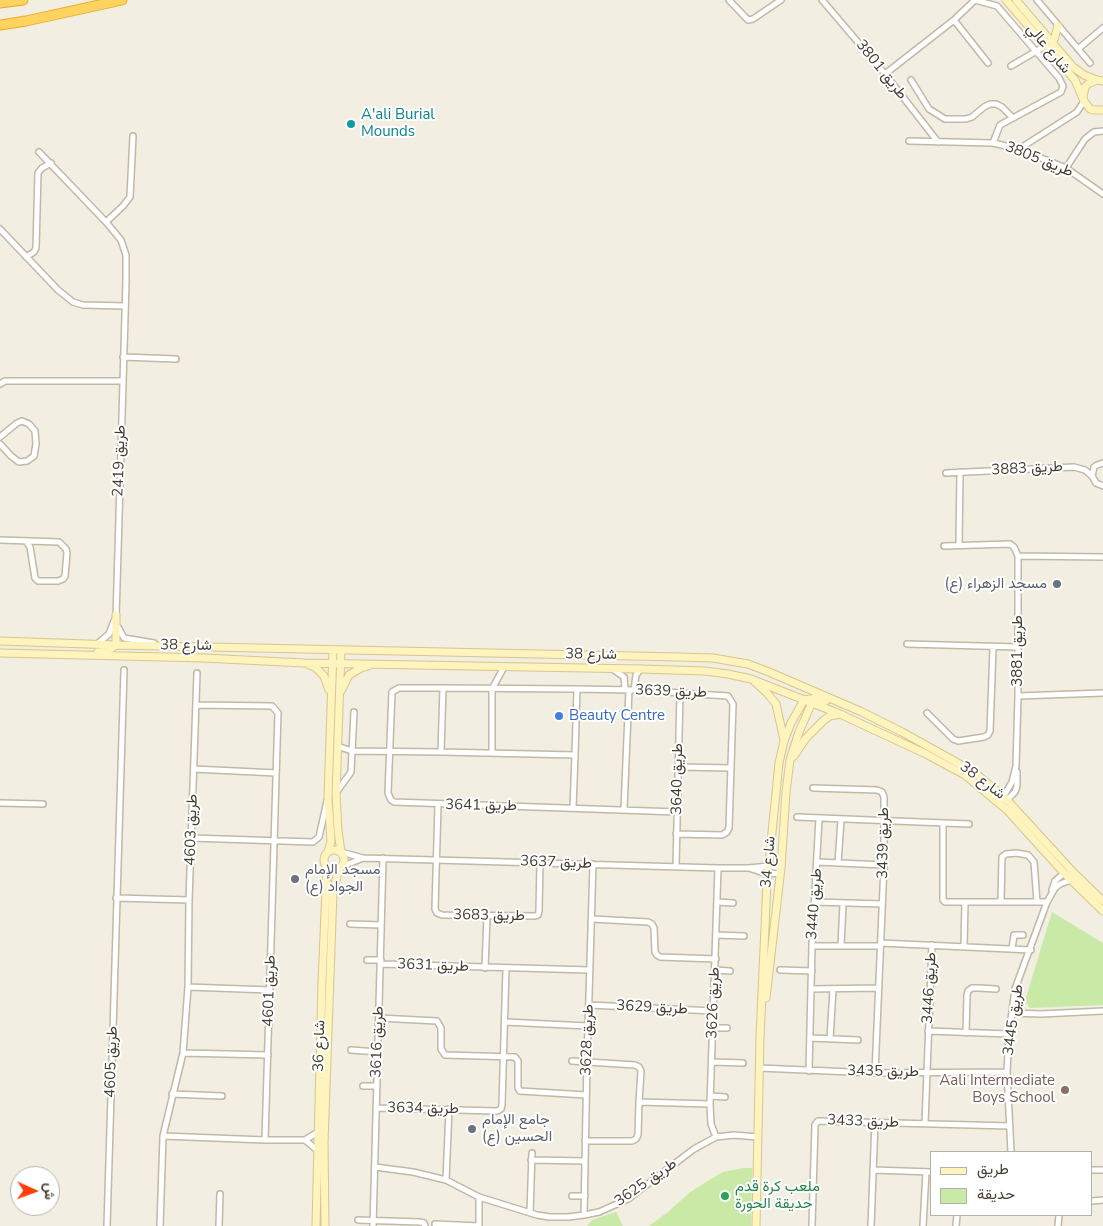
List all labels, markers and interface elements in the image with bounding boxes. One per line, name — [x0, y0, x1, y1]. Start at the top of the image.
street label: شارع عالي — [1022, 20, 1074, 78]
street label: طريق 3801 — [851, 36, 911, 104]
place label: A'ali Burial Mounds — [361, 106, 435, 141]
marker: A'ali Burial Mounds — [345, 118, 357, 130]
street label: طريق 3805 — [1002, 138, 1076, 182]
street label: طريق 2419 — [110, 425, 130, 497]
street label: طريق 3883 — [991, 458, 1063, 480]
place label: مسجد الزهراء (ع) — [944, 575, 1047, 593]
marker: مسجد الزهراء (ع) — [1051, 578, 1063, 590]
street label: طريق 3881 — [1009, 615, 1027, 687]
street label: شارع 38 — [160, 637, 212, 655]
street label: شارع 38 — [565, 646, 617, 664]
street label: طريق 3639 — [635, 682, 707, 702]
place label: Beauty Centre — [569, 707, 665, 725]
marker: Beauty Centre — [553, 710, 565, 722]
street label: طريق 3640 — [668, 743, 688, 815]
street label: شارع 38 — [956, 758, 1008, 804]
street label: طريق 4603 — [182, 794, 202, 866]
street label: طريق 3641 — [445, 796, 517, 816]
street label: طريق 3439 — [874, 807, 894, 879]
street label: شارع 34 — [758, 835, 780, 889]
street label: طريق 3637 — [520, 853, 592, 873]
place label: مسجد الإمام الجواد (ع) — [305, 861, 381, 896]
street label: طريق 3440 — [804, 868, 826, 940]
marker: مسجد الإمام الجواد (ع) — [289, 873, 301, 885]
street label: طريق 3683 — [453, 906, 525, 926]
street label: طريق 3446 — [919, 952, 941, 1024]
street label: طريق 4601 — [260, 955, 280, 1027]
street label: طريق 3631 — [397, 956, 469, 976]
street label: طريق 3626 — [704, 967, 724, 1039]
street label: طريق 3445 — [1000, 983, 1028, 1057]
street label: طريق 3629 — [616, 997, 688, 1019]
street label: طريق 3628 — [578, 1004, 598, 1076]
street label: طريق 3616 — [368, 1006, 388, 1078]
street label: شارع 36 — [310, 1020, 330, 1072]
street label: طريق 4605 — [102, 1026, 122, 1098]
street label: طريق 3435 — [847, 1062, 919, 1082]
place label: Aali Intermediate Boys School — [939, 1072, 1055, 1107]
marker: Aali Intermediate Boys School — [1059, 1084, 1071, 1096]
street label: طريق 3634 — [387, 1099, 459, 1119]
place label: جامع الإمام الحسين (ع) — [482, 1111, 552, 1146]
street label: طريق 3433 — [827, 1112, 899, 1132]
marker: جامع الإمام الحسين (ع) — [466, 1123, 478, 1135]
legend — [930, 1151, 1093, 1216]
street label: طريق 3625 — [611, 1155, 681, 1211]
text: طريق — [977, 1159, 1009, 1179]
north arrow — [10, 1166, 60, 1216]
place label: ملعب كرة قدم حديقة الحورة — [735, 1178, 820, 1213]
text: ش — [40, 1183, 59, 1200]
text: حديقة — [977, 1184, 1015, 1204]
marker: ملعب كرة قدم حديقة الحورة — [719, 1190, 731, 1202]

